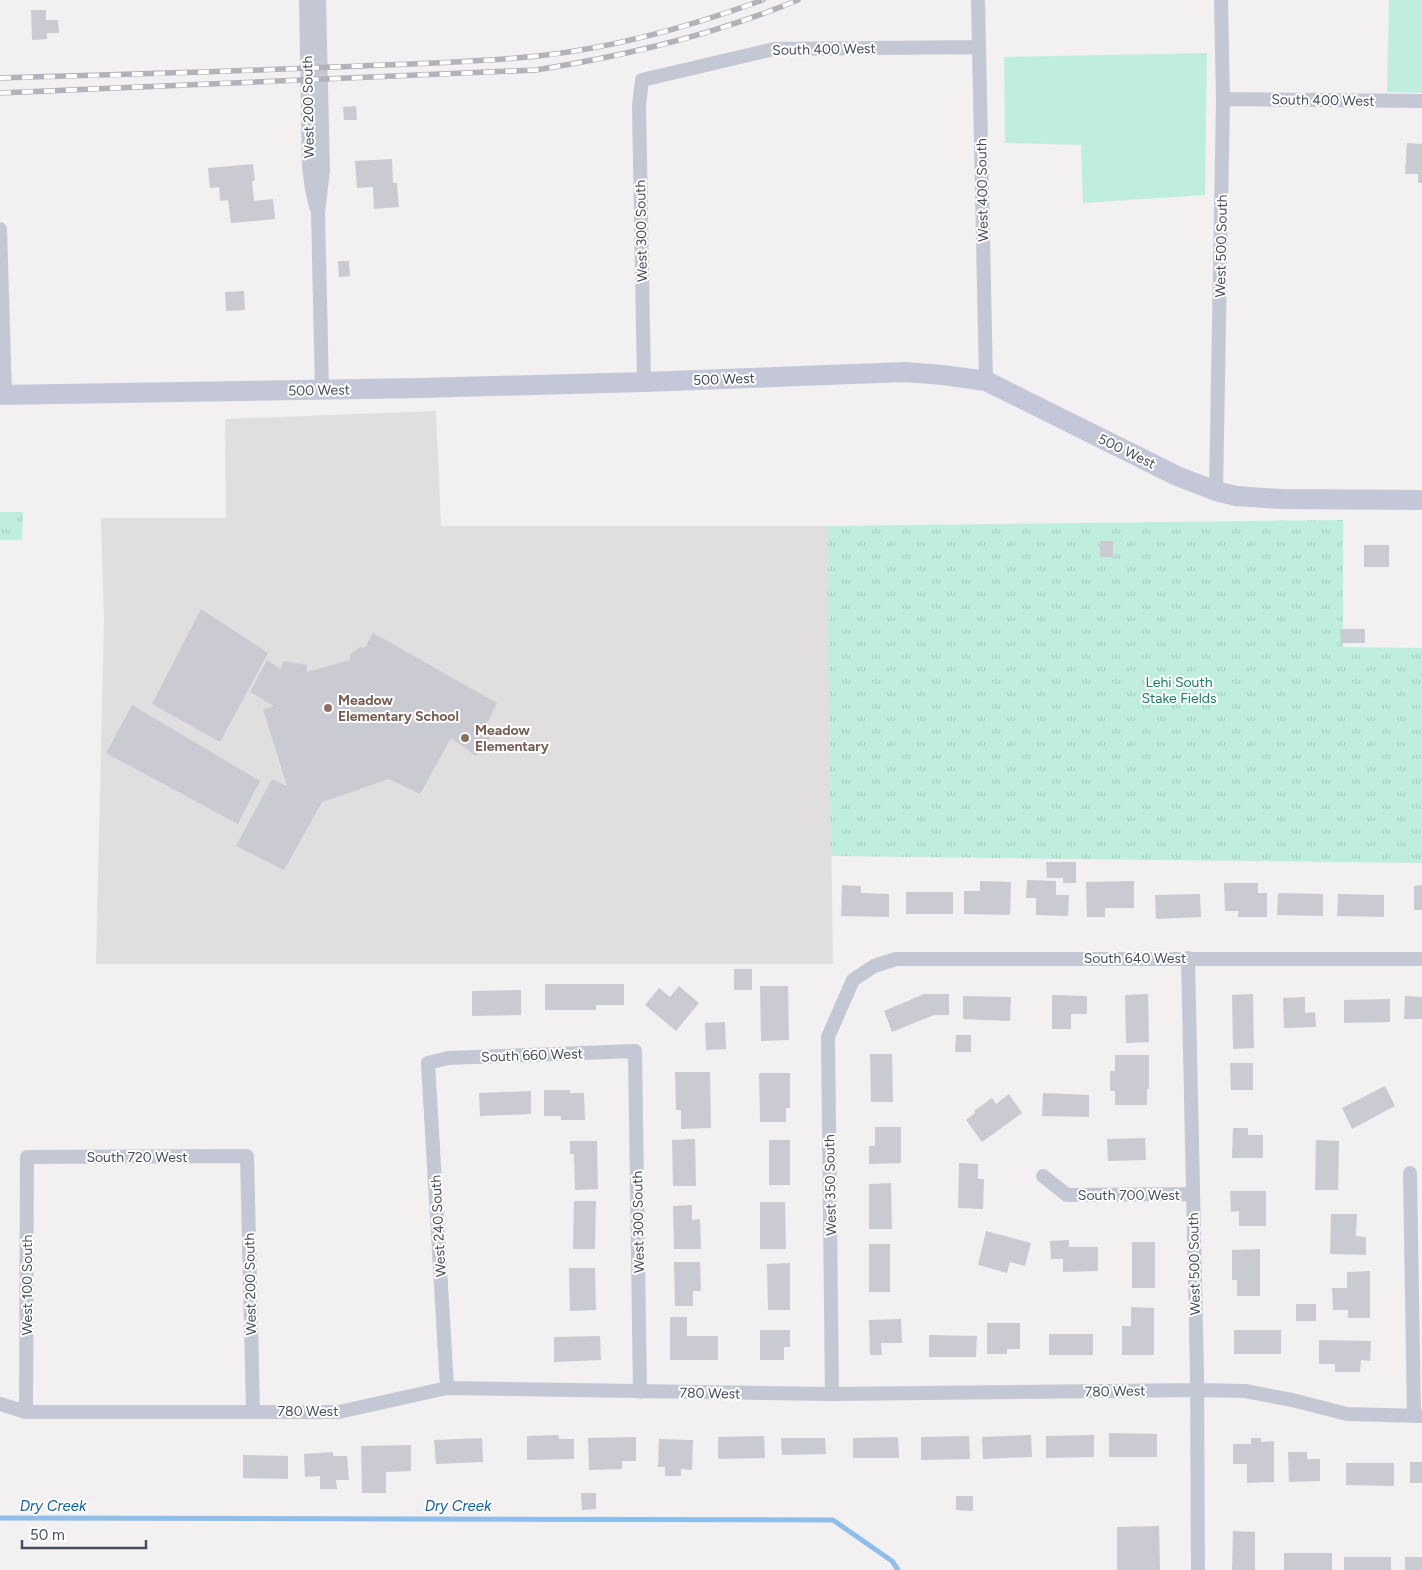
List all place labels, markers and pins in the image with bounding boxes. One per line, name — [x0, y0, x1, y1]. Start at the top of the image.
place label: Meadow Elementary School — [338, 692, 459, 725]
marker: Meadow Elementary School — [322, 702, 334, 714]
place label: Meadow Elementary — [475, 722, 550, 755]
marker: Meadow Elementary — [459, 732, 471, 744]

